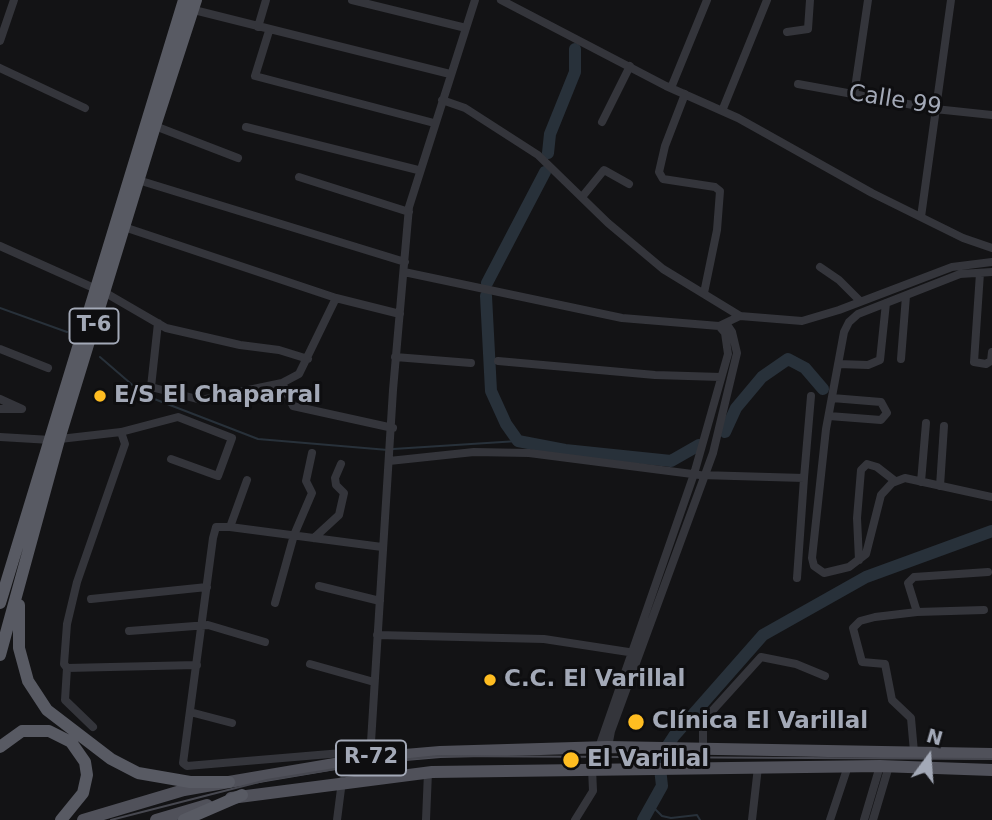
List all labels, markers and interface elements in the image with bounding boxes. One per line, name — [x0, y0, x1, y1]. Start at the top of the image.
street label: Calle 99 — [847, 80, 943, 122]
road number: T-6 — [70, 308, 119, 344]
place label: E/S El Chaparral — [114, 382, 321, 410]
marker: E/S El Chaparral — [92, 388, 108, 404]
place label: C.C. El Varillal — [504, 666, 685, 694]
marker: C.C. El Varillal — [482, 672, 498, 688]
place label: Clínica El Varillal — [652, 708, 868, 736]
marker: Clínica El Varillal — [626, 712, 646, 732]
north arrow — [894, 722, 964, 792]
text: N — [924, 724, 945, 750]
road number: R-72 — [336, 740, 406, 776]
place label: El Varillal — [587, 746, 709, 774]
marker: El Varillal — [561, 750, 581, 770]

